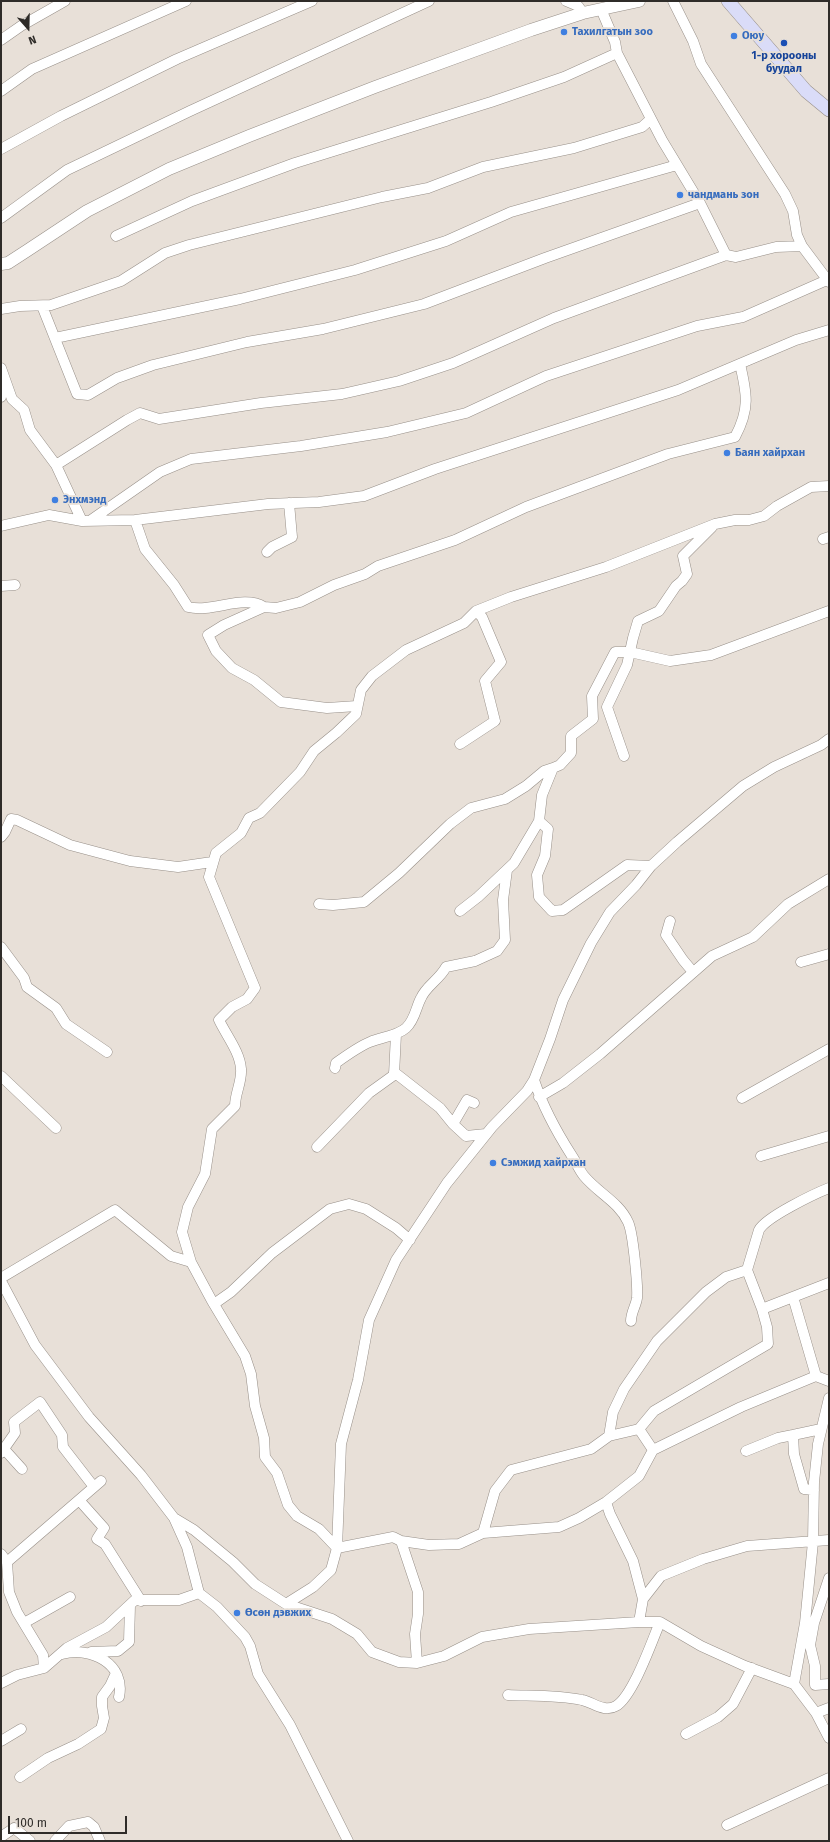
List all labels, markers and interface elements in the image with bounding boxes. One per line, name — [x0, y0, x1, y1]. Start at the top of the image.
north arrow — [8, 8, 48, 48]
place label: Тахилгатын зоо — [572, 25, 653, 39]
marker: Тахилгатын зоо — [559, 27, 569, 37]
place label: Оюу — [742, 29, 764, 43]
marker: Оюу — [729, 31, 739, 41]
text: N — [27, 32, 38, 47]
marker: 1-р хорооны буудал — [779, 38, 789, 48]
place label: 1-р хорооны буудал — [752, 49, 816, 75]
place label: чандмань зон — [688, 188, 759, 202]
marker: чандмань зон — [675, 190, 685, 200]
place label: Баян хайрхан — [735, 446, 805, 460]
marker: Баян хайрхан — [722, 448, 732, 458]
place label: Энхмэнд — [63, 493, 106, 507]
marker: Энхмэнд — [50, 495, 60, 505]
place label: Сэмжид хайрхан — [501, 1156, 586, 1170]
marker: Сэмжид хайрхан — [488, 1158, 498, 1168]
place label: Өсөн дэвжих — [245, 1606, 311, 1620]
marker: Өсөн дэвжих — [232, 1608, 242, 1618]
scale bar — [10, 1808, 129, 1834]
text: 100 m — [15, 1816, 47, 1830]

